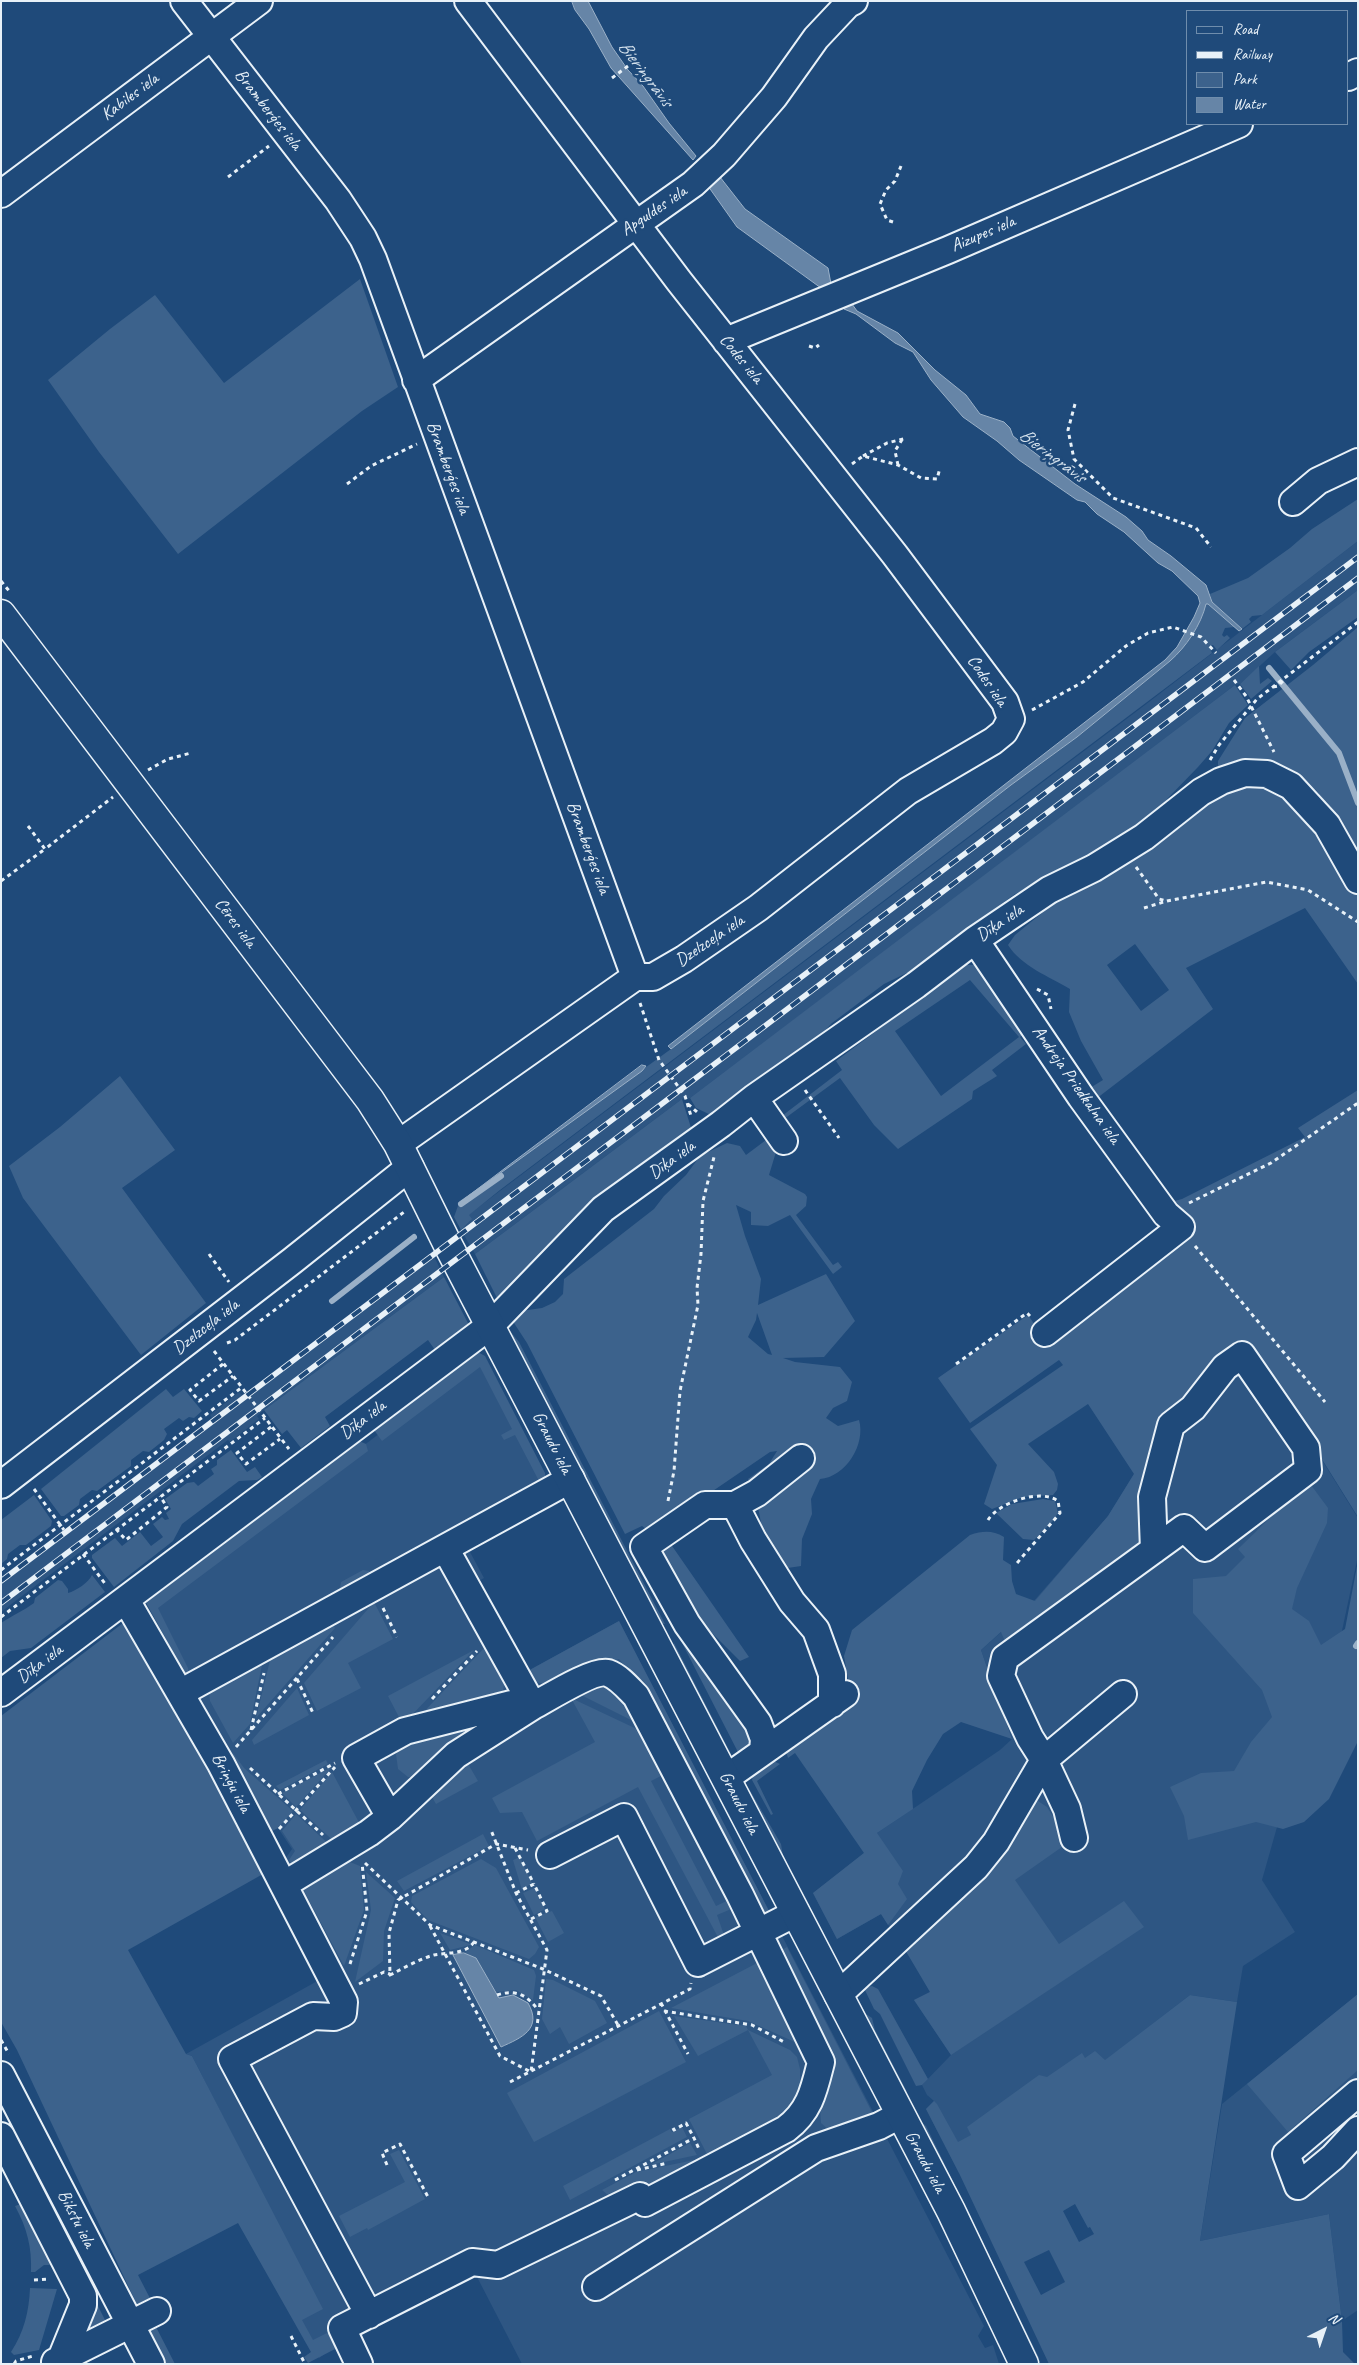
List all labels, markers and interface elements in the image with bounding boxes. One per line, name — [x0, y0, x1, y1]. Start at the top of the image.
legend — [1186, 10, 1349, 125]
text: Road — [1233, 20, 1258, 39]
water label: Bieriņgrāvis — [613, 36, 677, 112]
text: Railway — [1233, 45, 1272, 64]
street label: Bramberģes iela — [230, 65, 306, 155]
street label: Kabiles iela — [97, 68, 163, 126]
text: Park — [1233, 70, 1257, 89]
text: Water — [1233, 95, 1266, 114]
street label: Apguldes iela — [617, 181, 691, 241]
street label: Aizupes iela — [948, 211, 1018, 257]
street label: Codes iela — [714, 330, 768, 388]
street label: Bramberģes iela — [421, 419, 475, 517]
water label: Bieriņgrāvis — [1014, 424, 1090, 488]
street label: Codes iela — [962, 651, 1012, 711]
street label: Bramberģes iela — [561, 799, 615, 897]
street label: Cēres iela — [209, 894, 261, 952]
street label: Dīķa iela — [972, 899, 1028, 947]
street label: Dzelzceļa iela — [671, 910, 749, 972]
street label: Andreja Priedkalna iela — [1027, 1022, 1125, 1148]
street label: Dīķa iela — [645, 1136, 699, 1184]
street label: Dzelzceļa iela — [168, 1294, 244, 1360]
street label: Dīķa iela — [336, 1396, 390, 1444]
street label: Graudu iela — [527, 1408, 577, 1478]
street label: Dīķa iela — [13, 1640, 67, 1688]
street label: Briņģu iela — [206, 1749, 256, 1817]
street label: Graudu iela — [714, 1768, 764, 1838]
street label: Graudu iela — [900, 2127, 950, 2197]
street label: Bikstu iela — [52, 2186, 100, 2252]
north arrow — [1299, 2305, 1349, 2355]
text: N — [1325, 2309, 1343, 2328]

